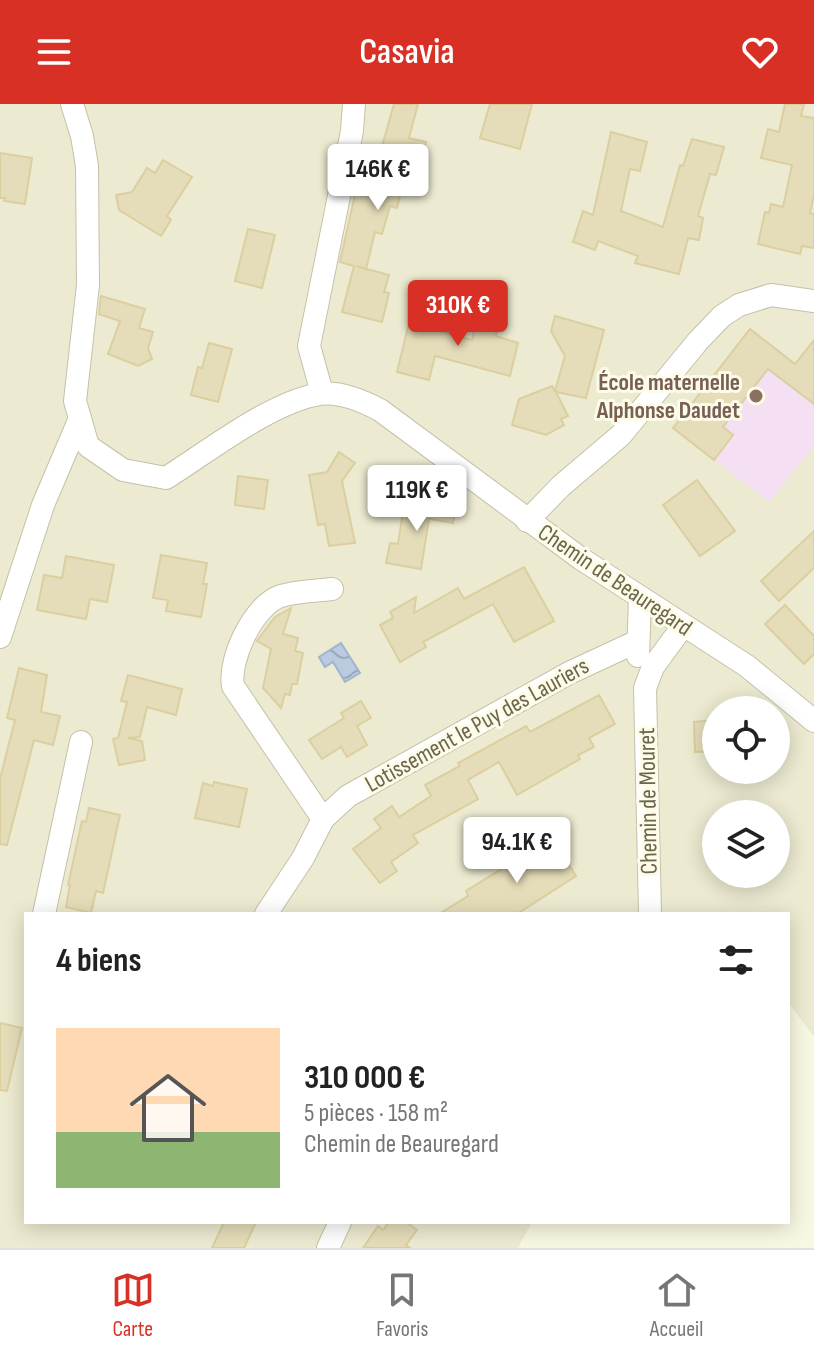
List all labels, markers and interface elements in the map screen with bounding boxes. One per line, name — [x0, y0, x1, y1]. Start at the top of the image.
icon: menu — [32, 30, 76, 74]
icon: heart — [738, 30, 782, 74]
text: Casavia — [359, 31, 455, 74]
pin: 146K € — [313, 144, 443, 212]
text: 146K € — [346, 154, 410, 185]
pin: 310K € — [393, 280, 523, 348]
text: 310K € — [426, 290, 490, 321]
place label: École maternelle Alphonse Daudet — [596, 368, 740, 425]
marker: École maternelle Alphonse Daudet — [747, 387, 765, 405]
pin: 119K € — [352, 465, 482, 533]
text: 119K € — [386, 475, 448, 506]
street label: Chemin de Beauregard — [532, 518, 698, 642]
street label: Lotissement le Puy des Lauriers — [360, 651, 594, 799]
map controls — [702, 696, 790, 888]
button: locate — [702, 696, 790, 784]
street label: Chemin de Mouret — [632, 727, 664, 875]
button: layers — [702, 800, 790, 888]
pin: 94.1K € — [443, 817, 591, 885]
text: 94.1K € — [481, 827, 553, 858]
icon: filters — [714, 938, 758, 982]
text: 4 biens — [56, 940, 141, 981]
text: 310 000 € — [304, 1057, 425, 1098]
icon: home — [120, 1060, 216, 1156]
text: 5 pièces · 158 m² — [304, 1098, 448, 1129]
text: Chemin de Beauregard — [304, 1129, 499, 1160]
tab: Carte — [111, 1268, 155, 1343]
tab: Favoris — [376, 1268, 428, 1343]
tab: Accueil — [650, 1268, 703, 1343]

